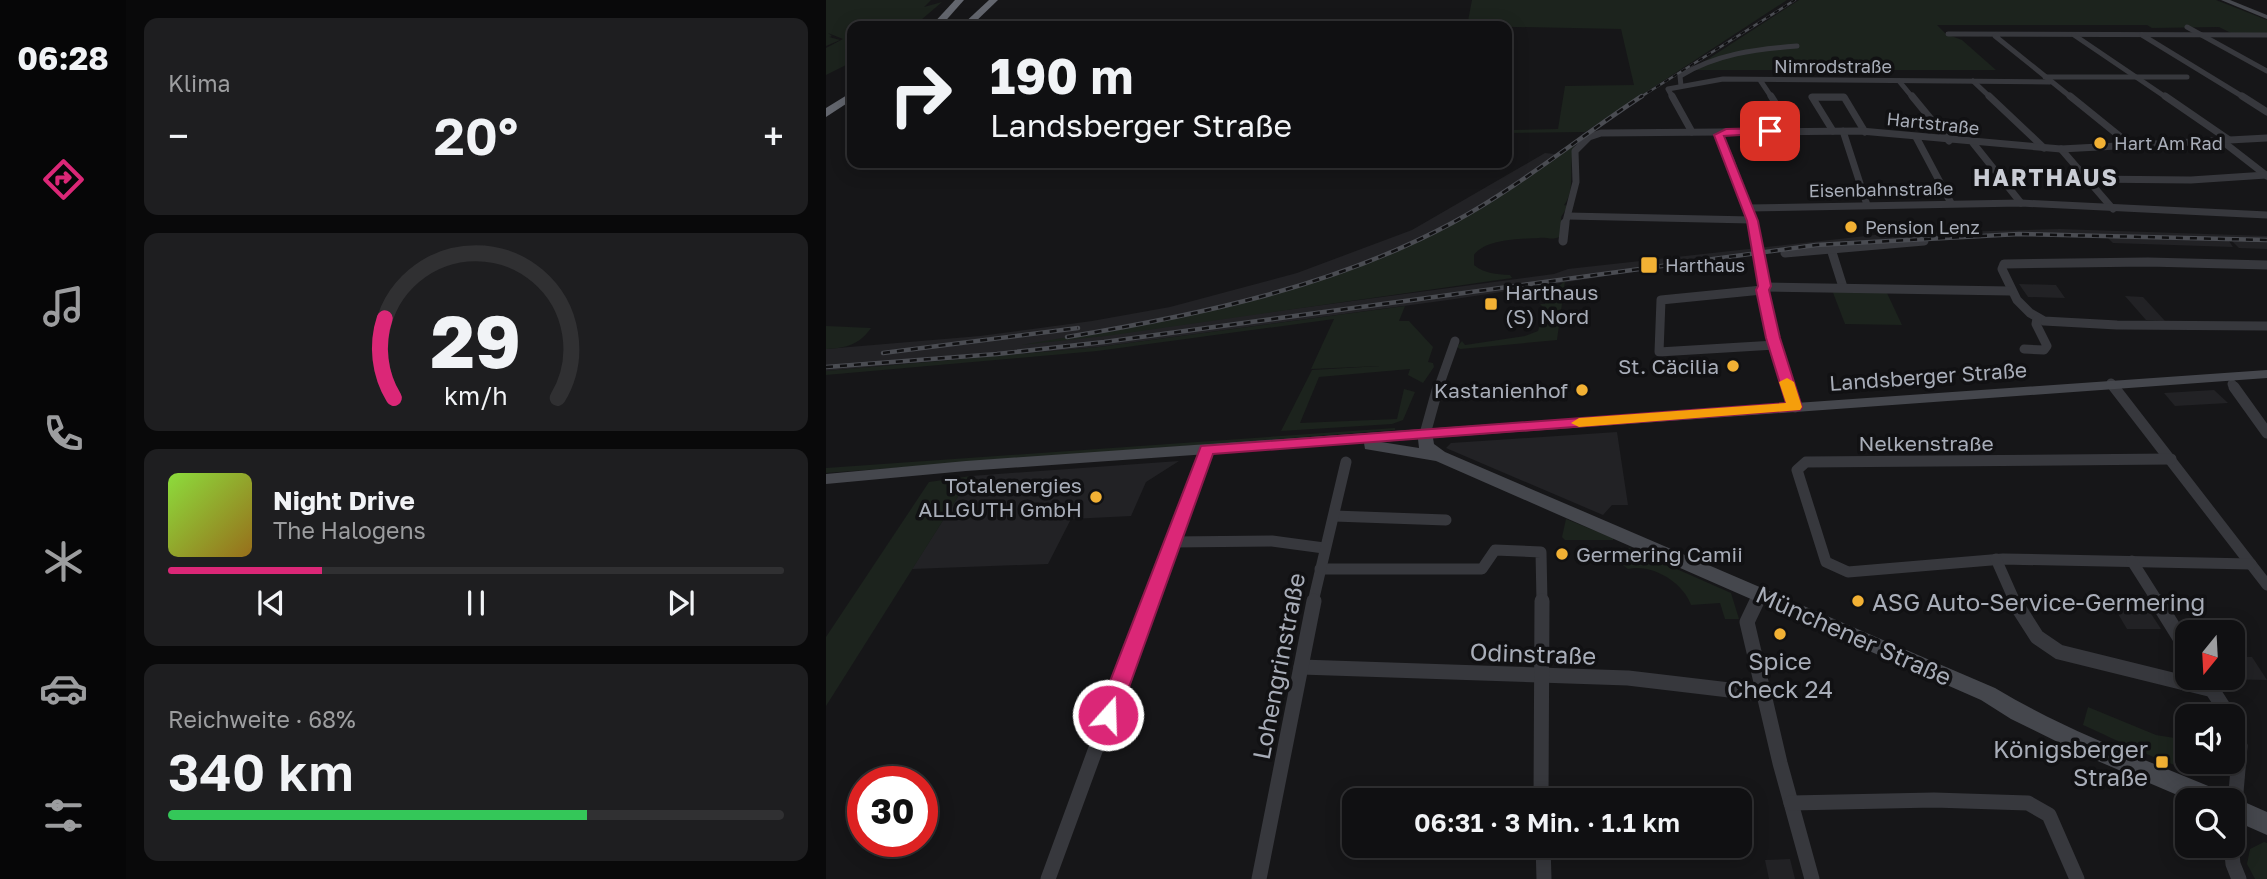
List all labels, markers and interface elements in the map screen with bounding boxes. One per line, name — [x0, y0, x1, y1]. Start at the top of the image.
text: 06:28 — [17, 39, 109, 77]
text: 190 m — [990, 46, 1133, 105]
icon: right — [875, 49, 966, 140]
street label: Nimrodstraße — [1774, 55, 1892, 77]
text: Klima — [168, 69, 231, 97]
pin — [1740, 101, 1800, 161]
text: 20° — [434, 104, 518, 166]
text: Landsberger Straße — [990, 106, 1292, 144]
street label: Hartstraße — [1886, 107, 1980, 139]
icon: arrive — [1751, 112, 1789, 150]
text: − — [168, 113, 189, 158]
text: + — [763, 113, 784, 158]
place label: Hart Am Rad — [2114, 132, 2223, 154]
marker: Hart Am Rad — [2092, 135, 2108, 151]
icon: directions — [39, 155, 88, 204]
district label: HARTHAUS — [1973, 163, 2119, 191]
street label: Eisenbahnstraße — [1808, 177, 1954, 201]
place label: Pension Lenz — [1865, 216, 1980, 238]
marker: Pension Lenz — [1843, 219, 1859, 235]
place label: Harthaus — [1665, 254, 1745, 276]
marker: Harthaus — [1639, 255, 1659, 275]
place label: Harthaus (S) Nord — [1505, 279, 1598, 329]
icon: music — [39, 282, 88, 331]
marker: Harthaus (S) Nord — [1483, 296, 1499, 312]
text: 29 — [431, 297, 521, 384]
place label: St. Cäcilia — [1618, 353, 1719, 379]
street label: Landsberger Straße — [1828, 356, 2028, 396]
marker: St. Cäcilia — [1725, 358, 1741, 374]
place label: Kastanienhof — [1434, 377, 1568, 403]
text: km/h — [444, 380, 508, 411]
marker: Kastanienhof — [1574, 382, 1590, 398]
icon: phone — [39, 409, 88, 458]
street label: Nelkenstraße — [1858, 430, 1994, 456]
place label: Totalenergies ALLGUTH GmbH — [918, 472, 1082, 522]
text: Night Drive — [273, 485, 415, 516]
marker: Totalenergies ALLGUTH GmbH — [1088, 489, 1104, 505]
text: The Halogens — [273, 516, 426, 544]
icon: climate — [39, 537, 88, 586]
place label: Germering Camii — [1576, 541, 1743, 567]
marker: Germering Camii — [1554, 546, 1570, 562]
street label: Lohengrinstraße — [1246, 570, 1310, 762]
street label: Münchener Straße — [1752, 579, 1956, 691]
icon: previous — [252, 584, 290, 622]
icon: pause — [457, 584, 495, 622]
icon: next — [662, 584, 700, 622]
place label: ASG Auto-Service-Germering — [1872, 587, 2205, 616]
marker: ASG Auto-Service-Germering — [1850, 593, 1866, 609]
north arrow — [2175, 620, 2245, 690]
map controls — [2175, 620, 2245, 858]
marker: Spice Check 24 — [1772, 626, 1788, 642]
street label: Odinstraße — [1469, 636, 1597, 670]
place label: Spice Check 24 — [1727, 646, 1833, 703]
icon: car — [39, 664, 88, 713]
position arrow — [1071, 678, 1145, 752]
button: sound — [2175, 704, 2245, 774]
text: Reichweite · 68% — [168, 705, 355, 733]
place label: Königsberger Straße — [1993, 734, 2148, 791]
text: 340 km — [168, 740, 354, 802]
marker: Königsberger Straße — [2154, 754, 2170, 770]
speed limit sign: 30 — [847, 766, 938, 857]
button: search — [2175, 788, 2245, 858]
icon: filters — [39, 791, 88, 840]
text: 06:31 · 3 Min. · 1.1 km — [1414, 807, 1680, 838]

